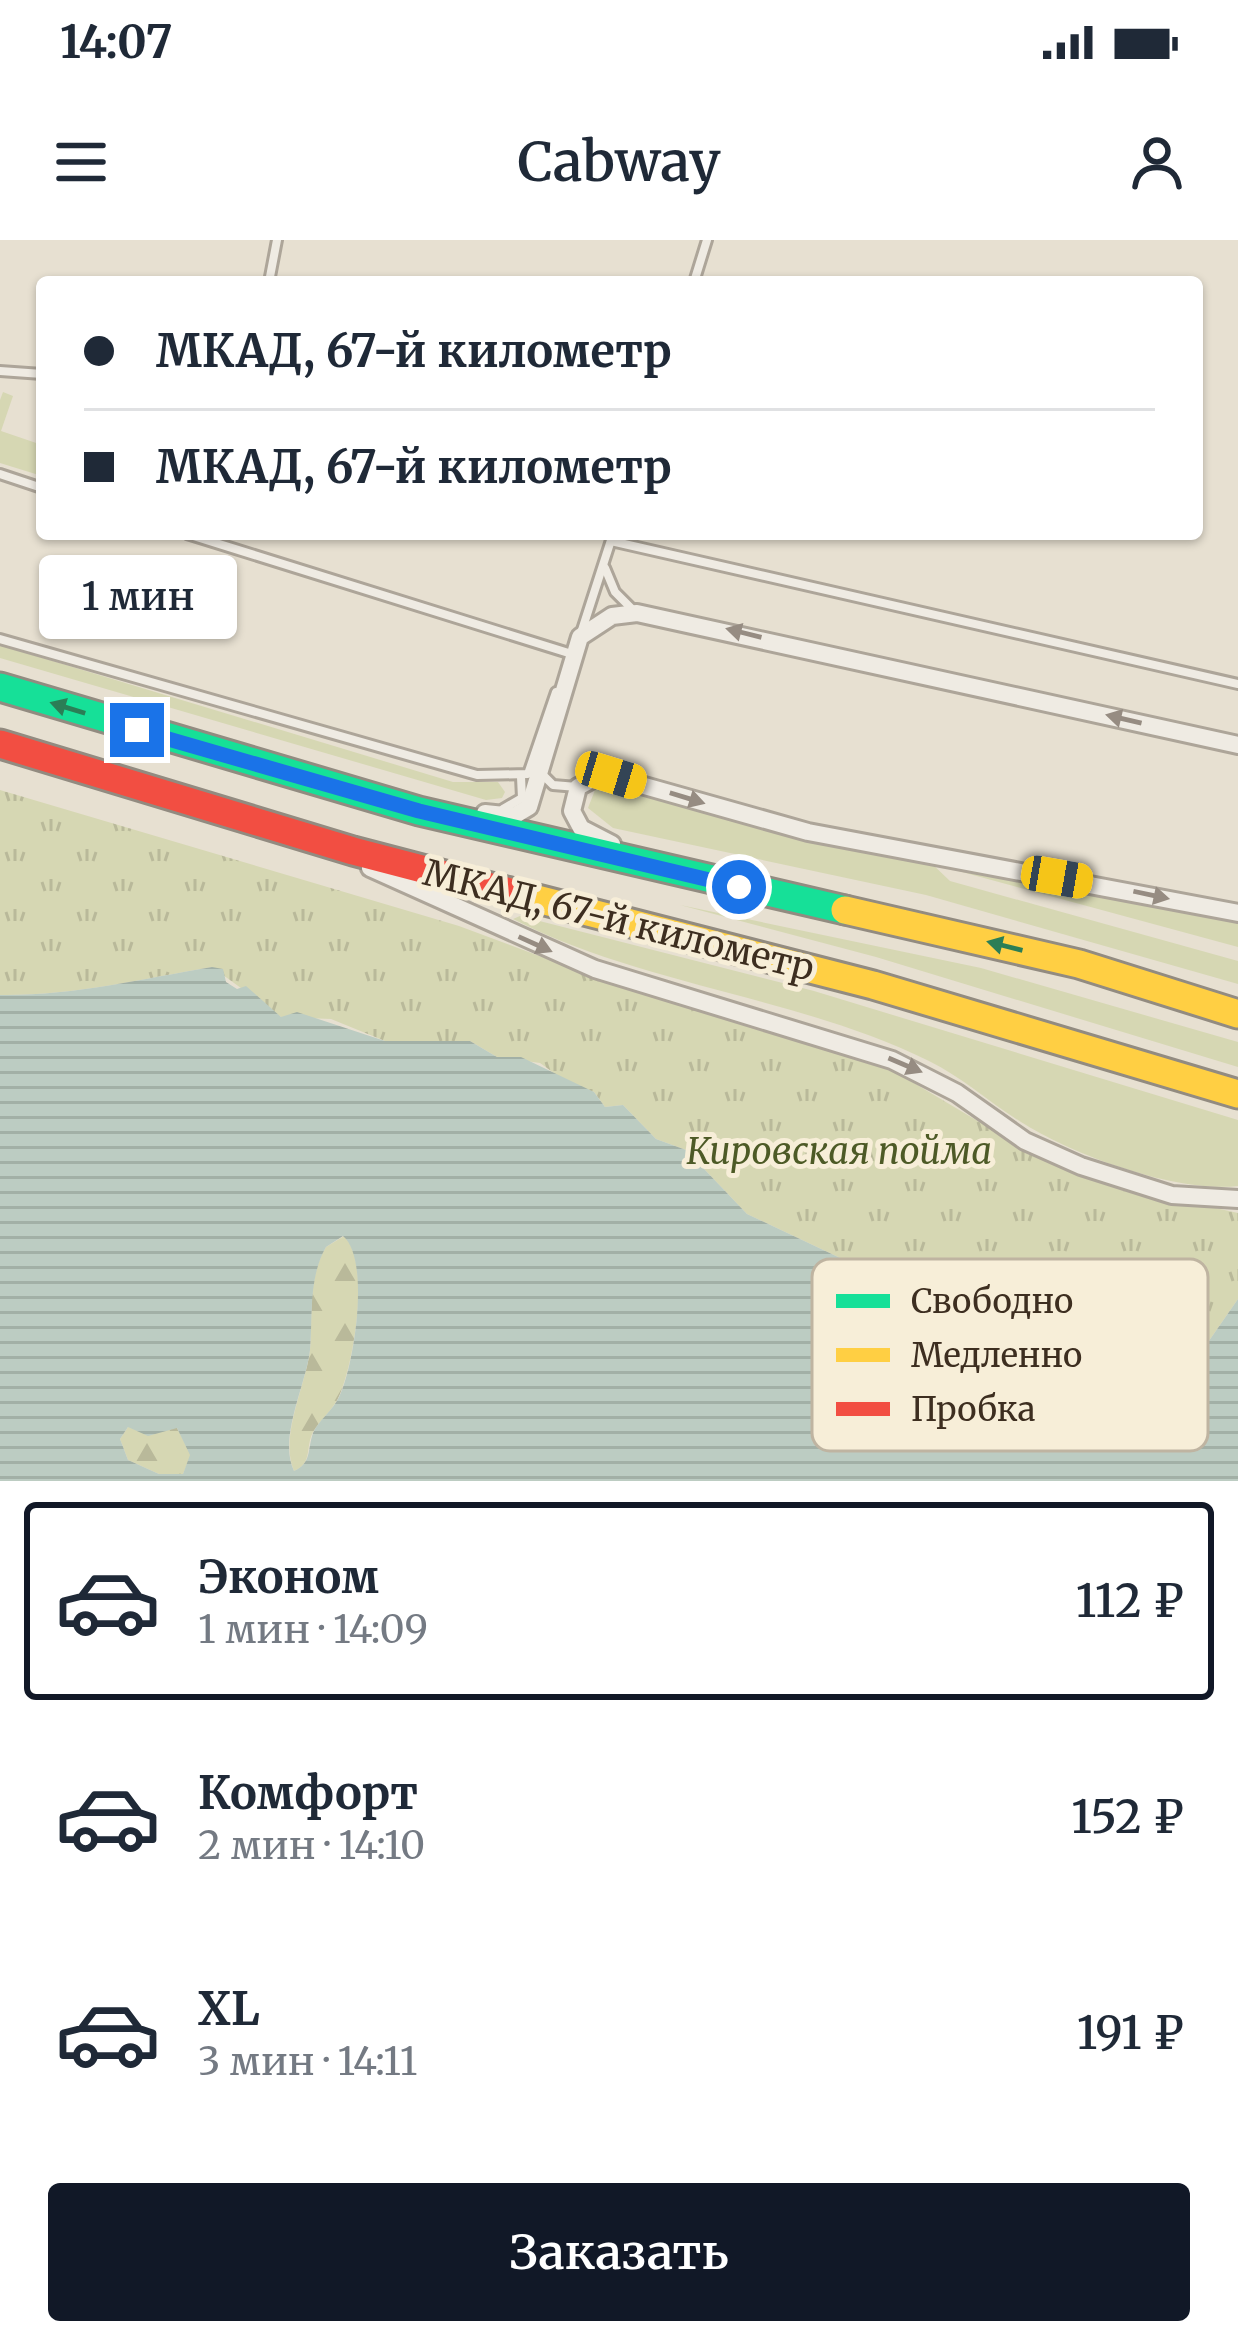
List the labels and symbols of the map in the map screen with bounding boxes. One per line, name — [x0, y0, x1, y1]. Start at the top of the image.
callout: 1 мин — [38, 556, 236, 640]
one-way arrow — [725, 623, 762, 642]
one-way arrow — [49, 698, 86, 716]
route end — [110, 703, 164, 757]
one-way arrow — [1104, 709, 1142, 728]
car — [571, 747, 651, 803]
one-way arrow — [669, 790, 706, 809]
street label: МКАД, 67-й километр — [419, 850, 819, 991]
car — [1018, 853, 1096, 901]
route start — [712, 860, 766, 914]
one-way arrow — [1133, 886, 1170, 905]
one-way arrow — [518, 934, 553, 954]
one-way arrow — [986, 936, 1023, 955]
one-way arrow — [888, 1056, 924, 1075]
park label: Кировская пойма — [686, 1129, 992, 1174]
legend — [812, 1259, 1208, 1451]
text: Свободно — [911, 1281, 1073, 1322]
text: Медленно — [911, 1335, 1082, 1376]
text: Пробка — [911, 1389, 1035, 1430]

